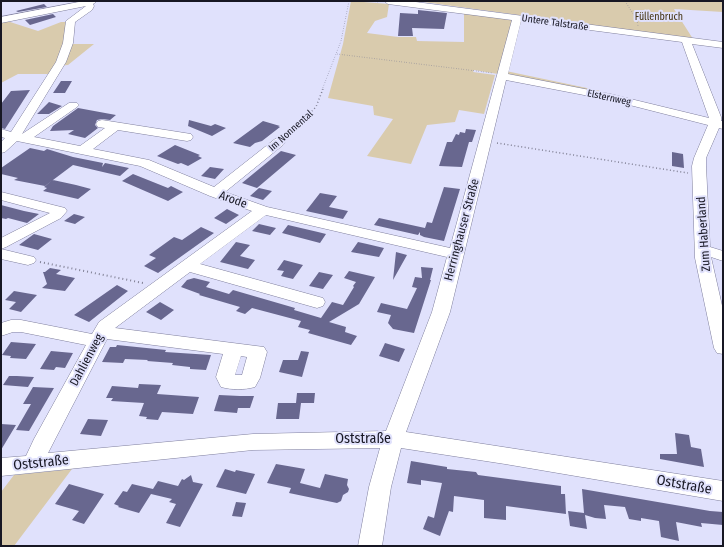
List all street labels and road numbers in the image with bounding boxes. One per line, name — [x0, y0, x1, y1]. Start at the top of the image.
street label: Untere Talstraße — [521, 12, 589, 34]
street label: Elsternweg — [586, 88, 632, 108]
street label: Im Nonnental — [266, 108, 316, 154]
street label: Herringhauser Straße — [441, 177, 483, 283]
street label: Arode — [217, 188, 249, 212]
street label: Zum Haberland — [694, 196, 714, 272]
street label: Dahlienweg — [67, 331, 107, 389]
street label: Oststraße — [335, 431, 391, 447]
street label: Oststraße — [12, 452, 70, 474]
street label: Oststraße — [655, 472, 713, 498]

